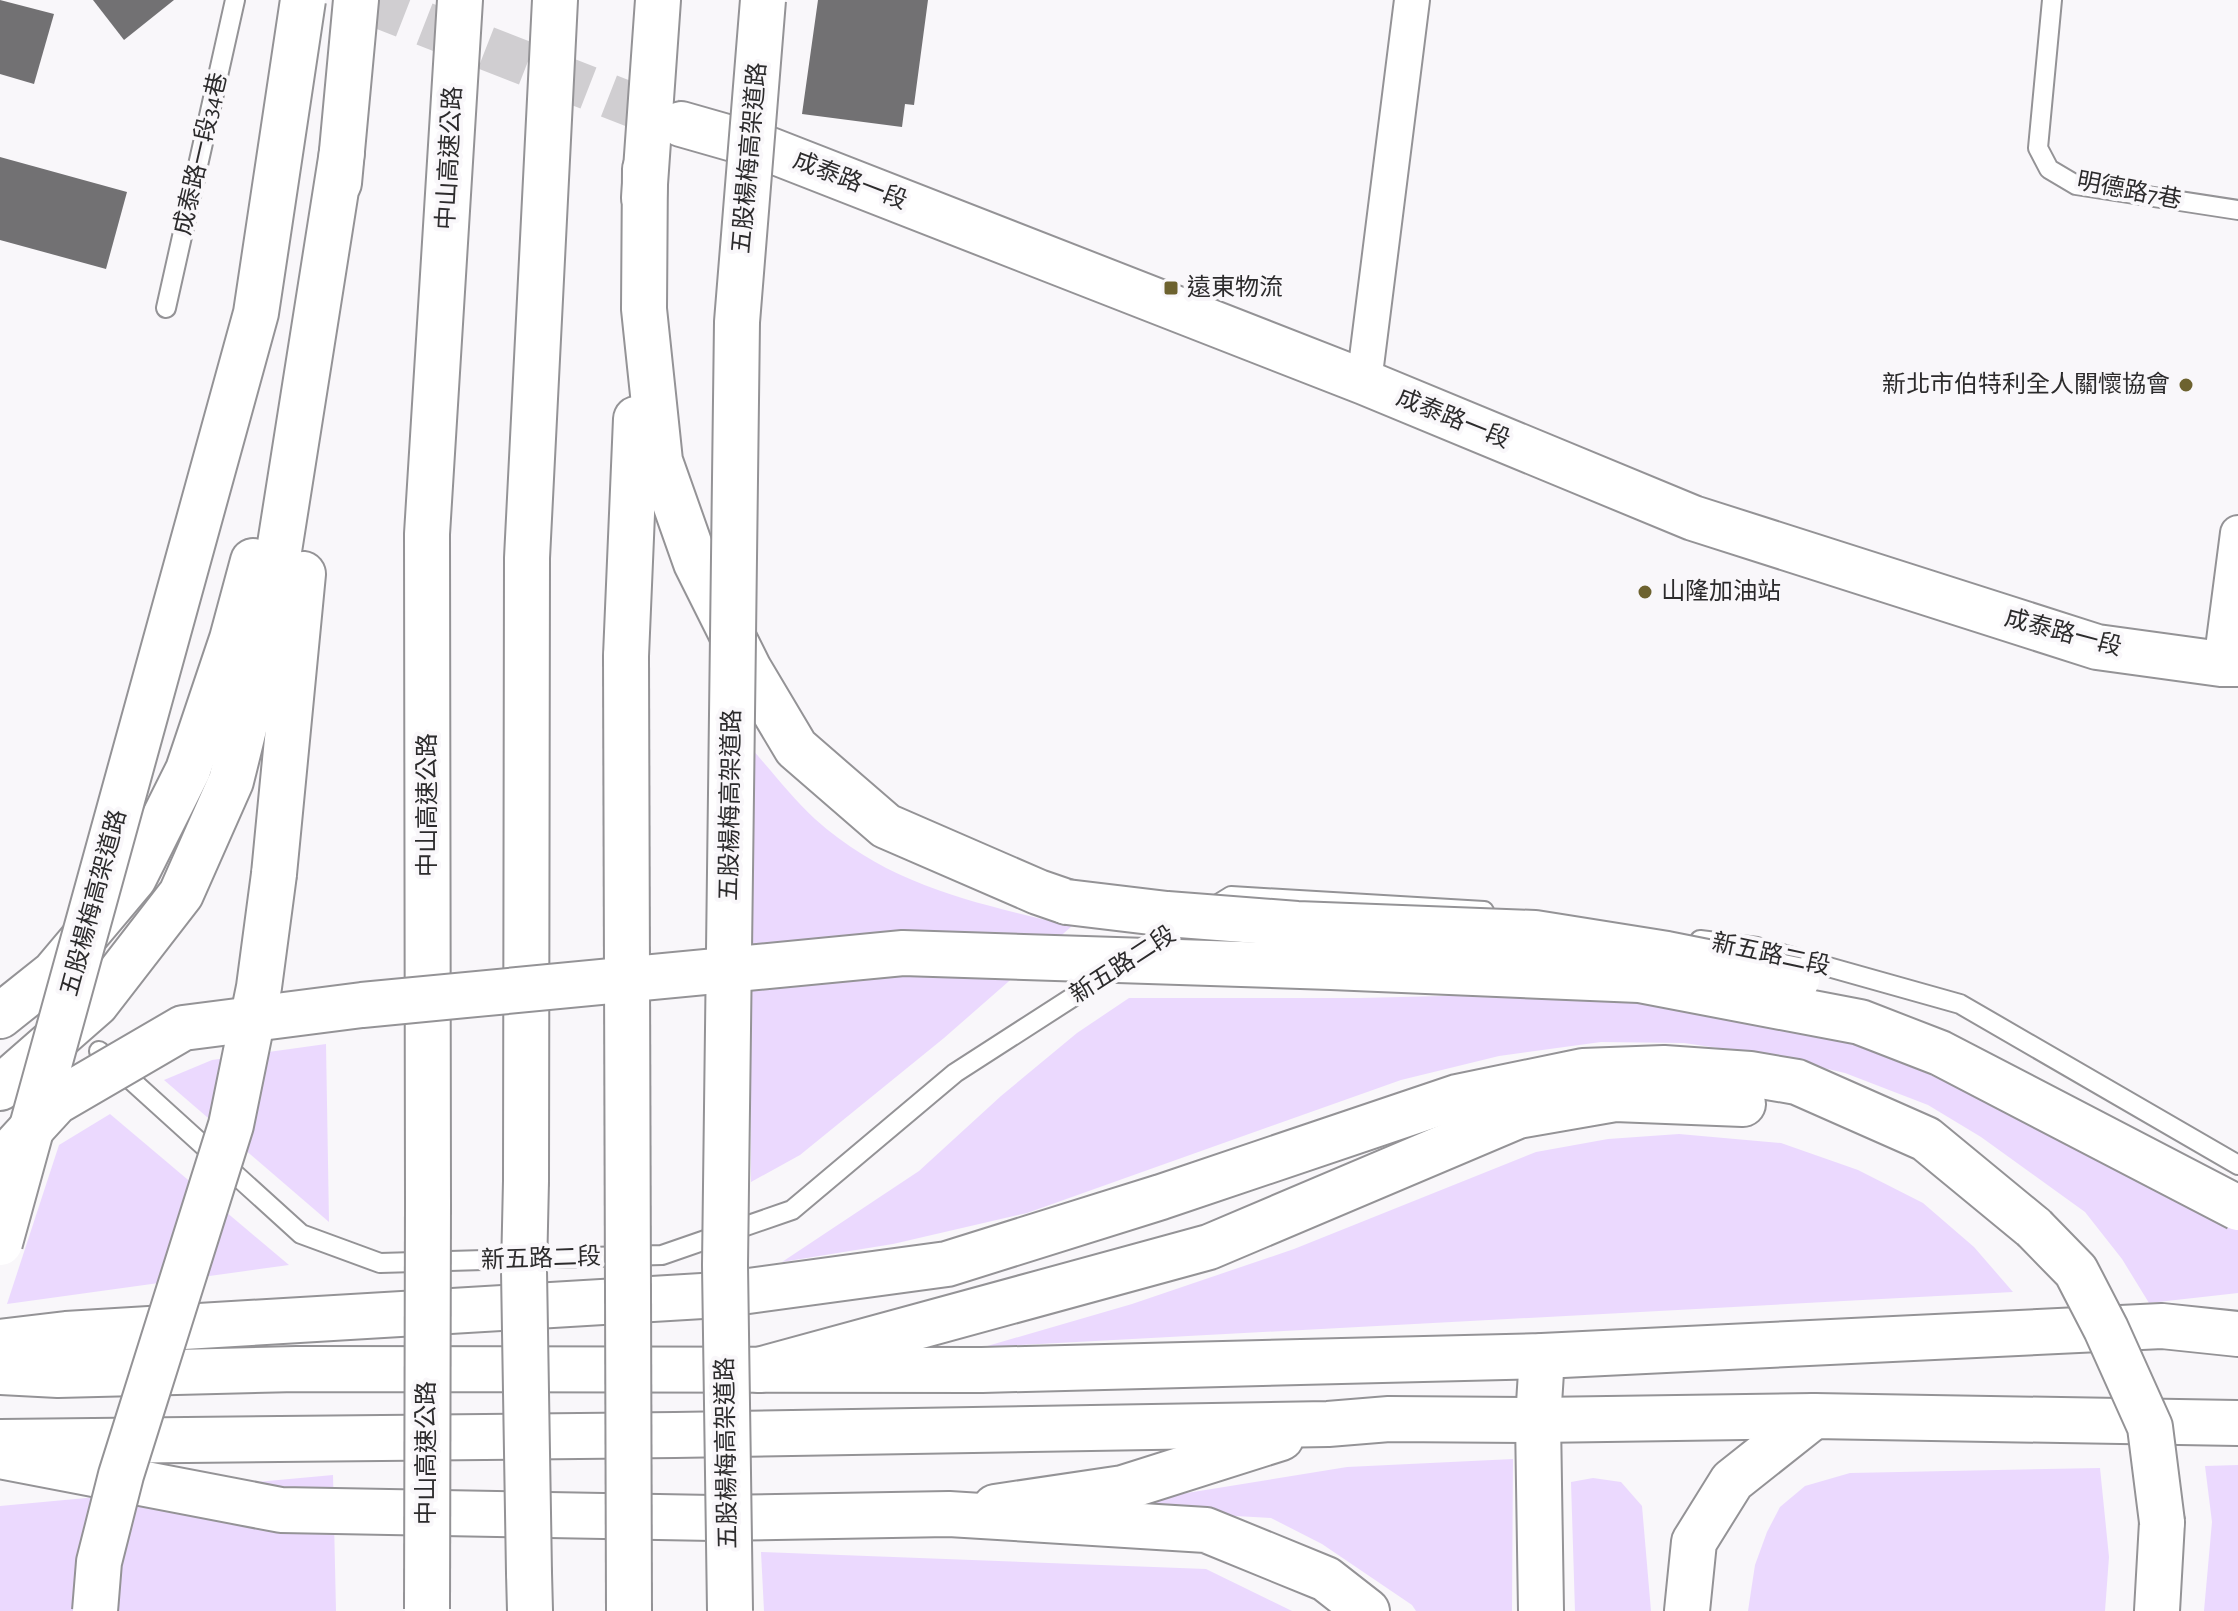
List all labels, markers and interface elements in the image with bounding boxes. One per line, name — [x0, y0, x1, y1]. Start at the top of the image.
street label: 五股楊梅高架道路 — [728, 61, 770, 255]
street label: 成泰路一段34巷 — [169, 70, 231, 237]
street label: 中山高速公路 — [432, 85, 466, 231]
street label: 成泰路一段 — [790, 146, 911, 214]
street label: 明德路7巷 — [2075, 167, 2184, 213]
place label: 遠東物流 — [1187, 274, 1283, 300]
marker: 遠東物流 — [1162, 279, 1180, 297]
place label: 新北市伯特利全人關懷協會 — [1882, 371, 2170, 397]
marker: 新北市伯特利全人關懷協會 — [2177, 376, 2195, 394]
street label: 成泰路一段 — [1393, 384, 1514, 453]
place label: 山隆加油站 — [1661, 578, 1781, 604]
marker: 山隆加油站 — [1636, 583, 1654, 601]
street label: 成泰路一段 — [2002, 604, 2125, 660]
street label: 五股楊梅高架道路 — [715, 709, 745, 901]
street label: 中山高速公路 — [414, 733, 440, 877]
street label: 五股楊梅高架道路 — [56, 807, 130, 999]
street label: 新五路二段 — [1065, 921, 1180, 1008]
street label: 新五路二段 — [1710, 929, 1833, 979]
street label: 新五路二段 — [481, 1243, 601, 1273]
street label: 五股楊梅高架道路 — [711, 1357, 741, 1549]
street label: 中山高速公路 — [413, 1381, 439, 1525]

